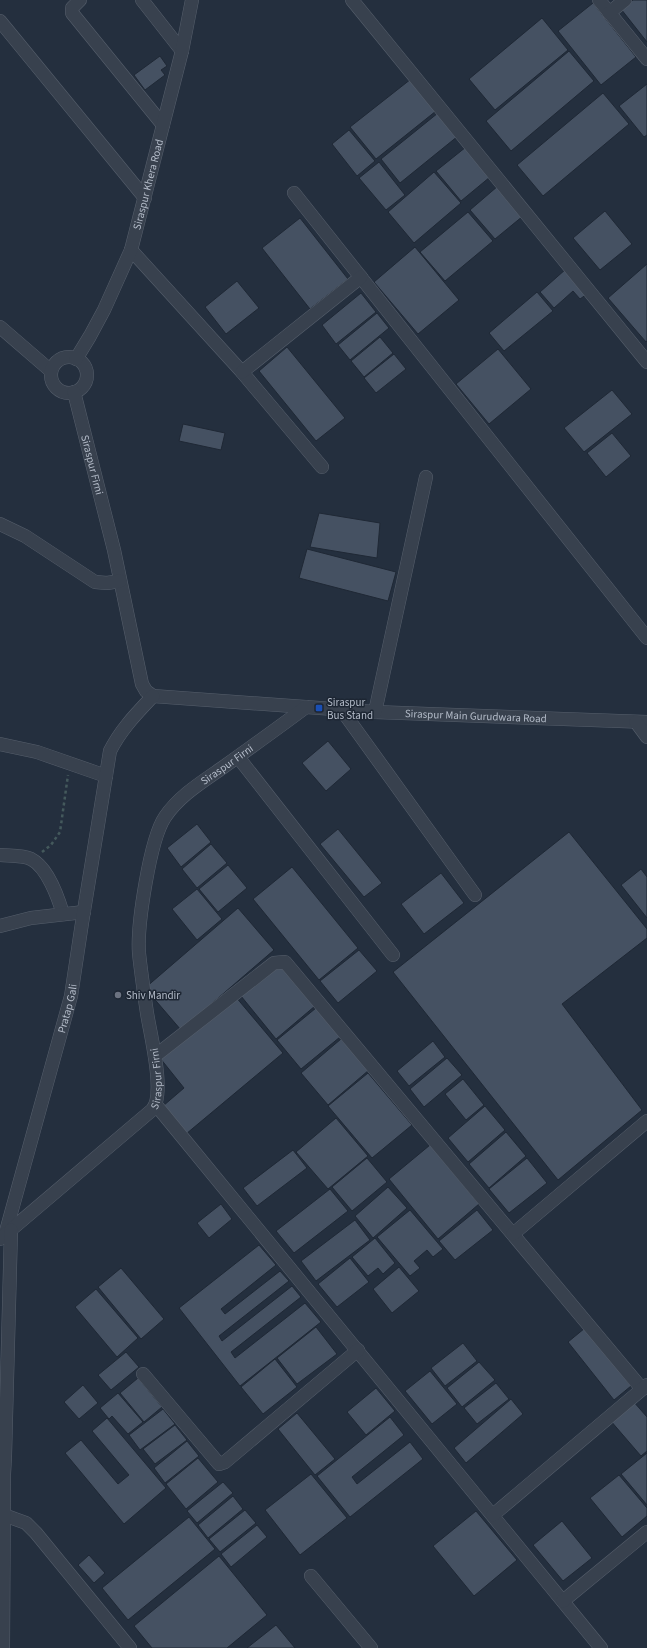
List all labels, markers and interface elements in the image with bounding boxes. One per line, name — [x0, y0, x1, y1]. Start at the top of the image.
street label: Siraspur Khera Road — [129, 137, 167, 232]
street label: Siraspur Firni — [77, 433, 107, 496]
place label: Siraspur Bus Stand — [327, 695, 373, 723]
marker: Siraspur Bus Stand — [314, 703, 324, 713]
street label: Siraspur Main Gurudwara Road — [405, 706, 547, 726]
street label: Siraspur Firni — [198, 741, 256, 789]
street label: Pratap Gali — [54, 983, 81, 1035]
place label: Shiv Mandir — [126, 988, 180, 1003]
marker: Shiv Mandir — [113, 990, 123, 1000]
street label: Siraspur Firni — [147, 1047, 166, 1112]

